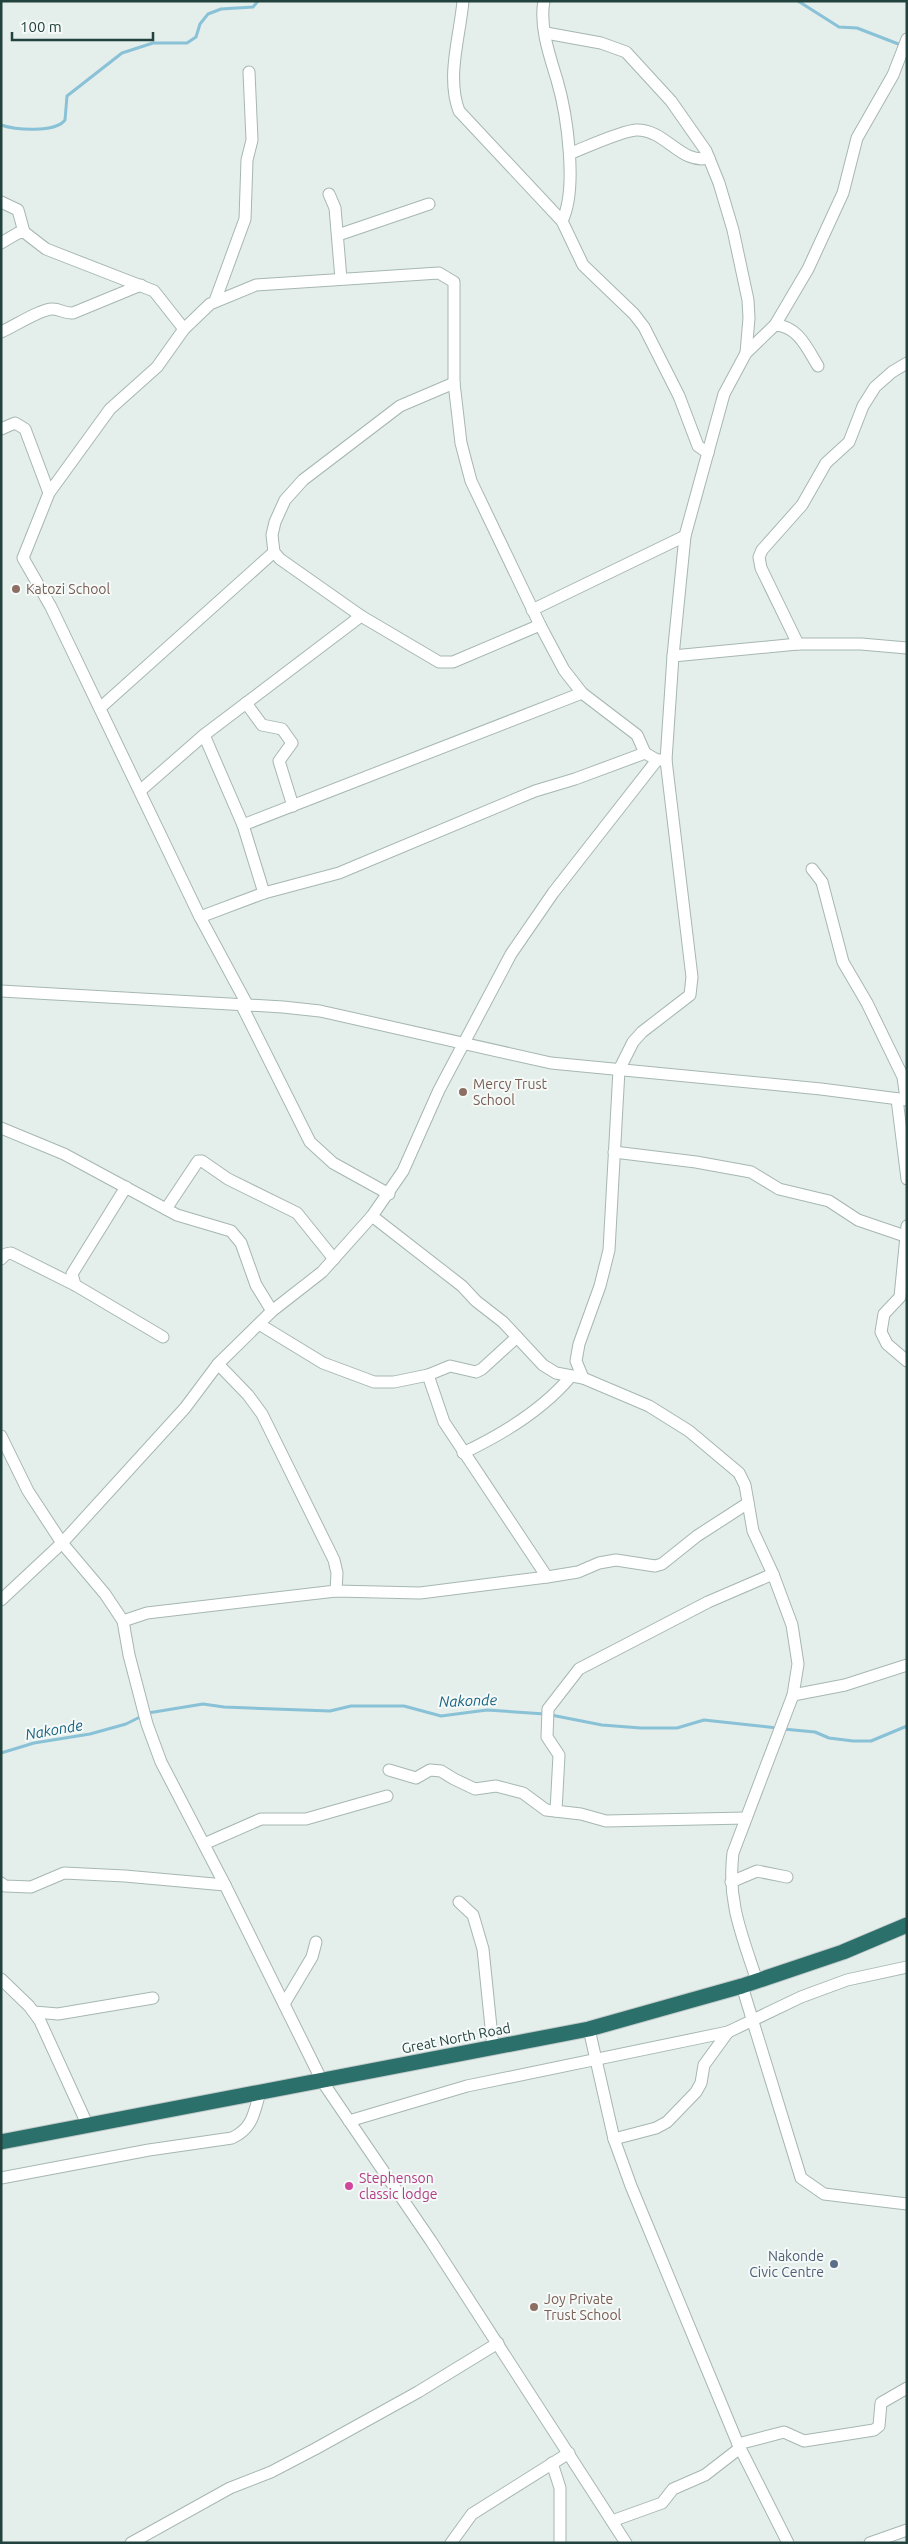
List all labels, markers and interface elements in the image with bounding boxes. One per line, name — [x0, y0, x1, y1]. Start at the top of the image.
scale bar — [12, 10, 154, 42]
text: 100 m — [20, 18, 62, 35]
place label: Katozi School — [26, 581, 111, 597]
marker: Katozi School — [10, 583, 22, 595]
place label: Mercy Trust School — [473, 1076, 547, 1108]
marker: Mercy Trust School — [457, 1086, 469, 1098]
water label: Nakonde — [439, 1691, 498, 1710]
water label: Nakonde — [24, 1716, 84, 1743]
street label: Great North Road — [400, 2020, 512, 2056]
place label: Stephenson classic lodge — [359, 2170, 438, 2202]
marker: Stephenson classic lodge — [343, 2180, 355, 2192]
place label: Nakonde Civic Centre — [749, 2248, 824, 2280]
marker: Nakonde Civic Centre — [828, 2258, 840, 2270]
place label: Joy Private Trust School — [544, 2291, 622, 2323]
marker: Joy Private Trust School — [528, 2301, 540, 2313]

